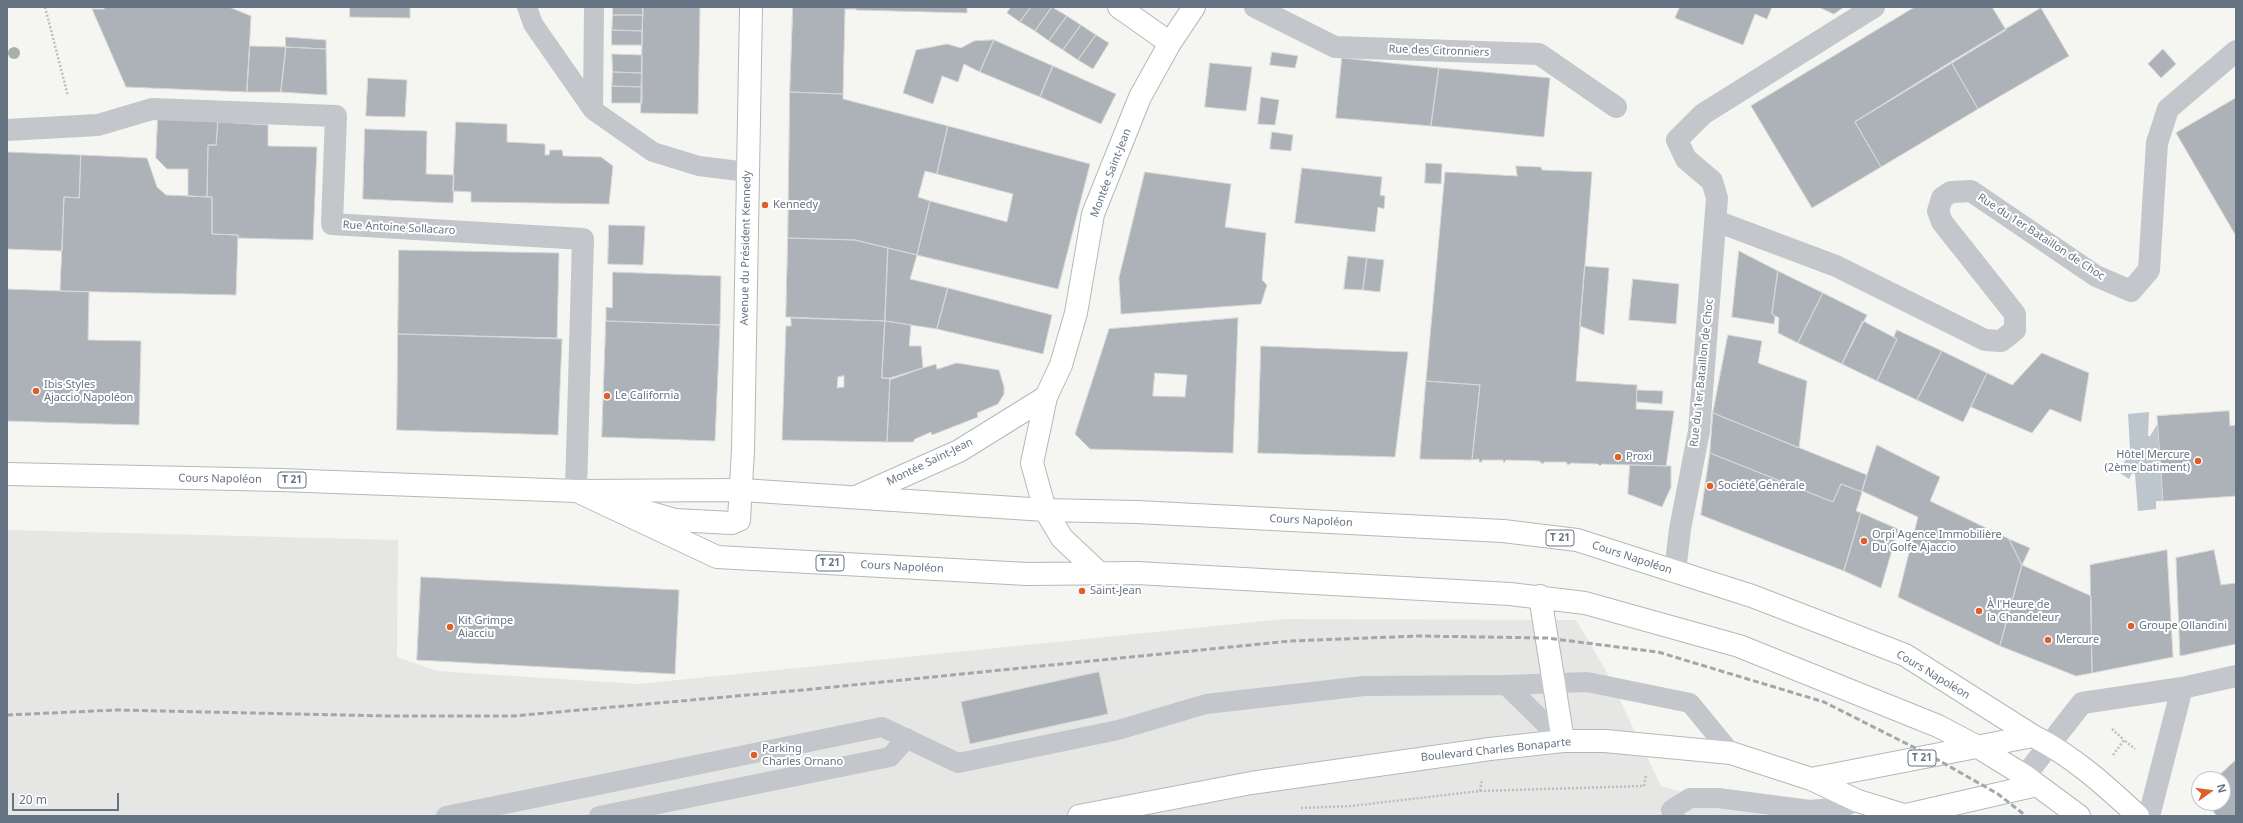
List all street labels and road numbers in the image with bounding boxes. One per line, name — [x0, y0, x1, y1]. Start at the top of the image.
street label: Rue des Citronniers — [1388, 43, 1490, 59]
street label: Montée Saint-Jean — [1088, 127, 1134, 219]
street label: Avenue du Président Kennedy — [738, 170, 754, 326]
street label: Rue du 1er Bataillon de Choc — [1975, 191, 2107, 283]
street label: Rue Antoine Sollacaro — [342, 218, 456, 238]
street label: Rue du 1er Bataillon de Choc — [1688, 298, 1716, 448]
street label: Montée Saint-Jean — [885, 435, 975, 489]
street label: Cours Napoléon — [178, 472, 262, 486]
road number: T 21 — [278, 472, 306, 488]
street label: Cours Napoléon — [1269, 512, 1353, 530]
road number: T 21 — [1546, 530, 1574, 546]
street label: Cours Napoléon — [1590, 539, 1674, 577]
road number: T 21 — [816, 555, 844, 571]
street label: Cours Napoléon — [860, 558, 944, 576]
street label: Cours Napoléon — [1894, 648, 1972, 702]
street label: Boulevard Charles Bonaparte — [1420, 736, 1572, 764]
road number: T 21 — [1908, 750, 1936, 766]

